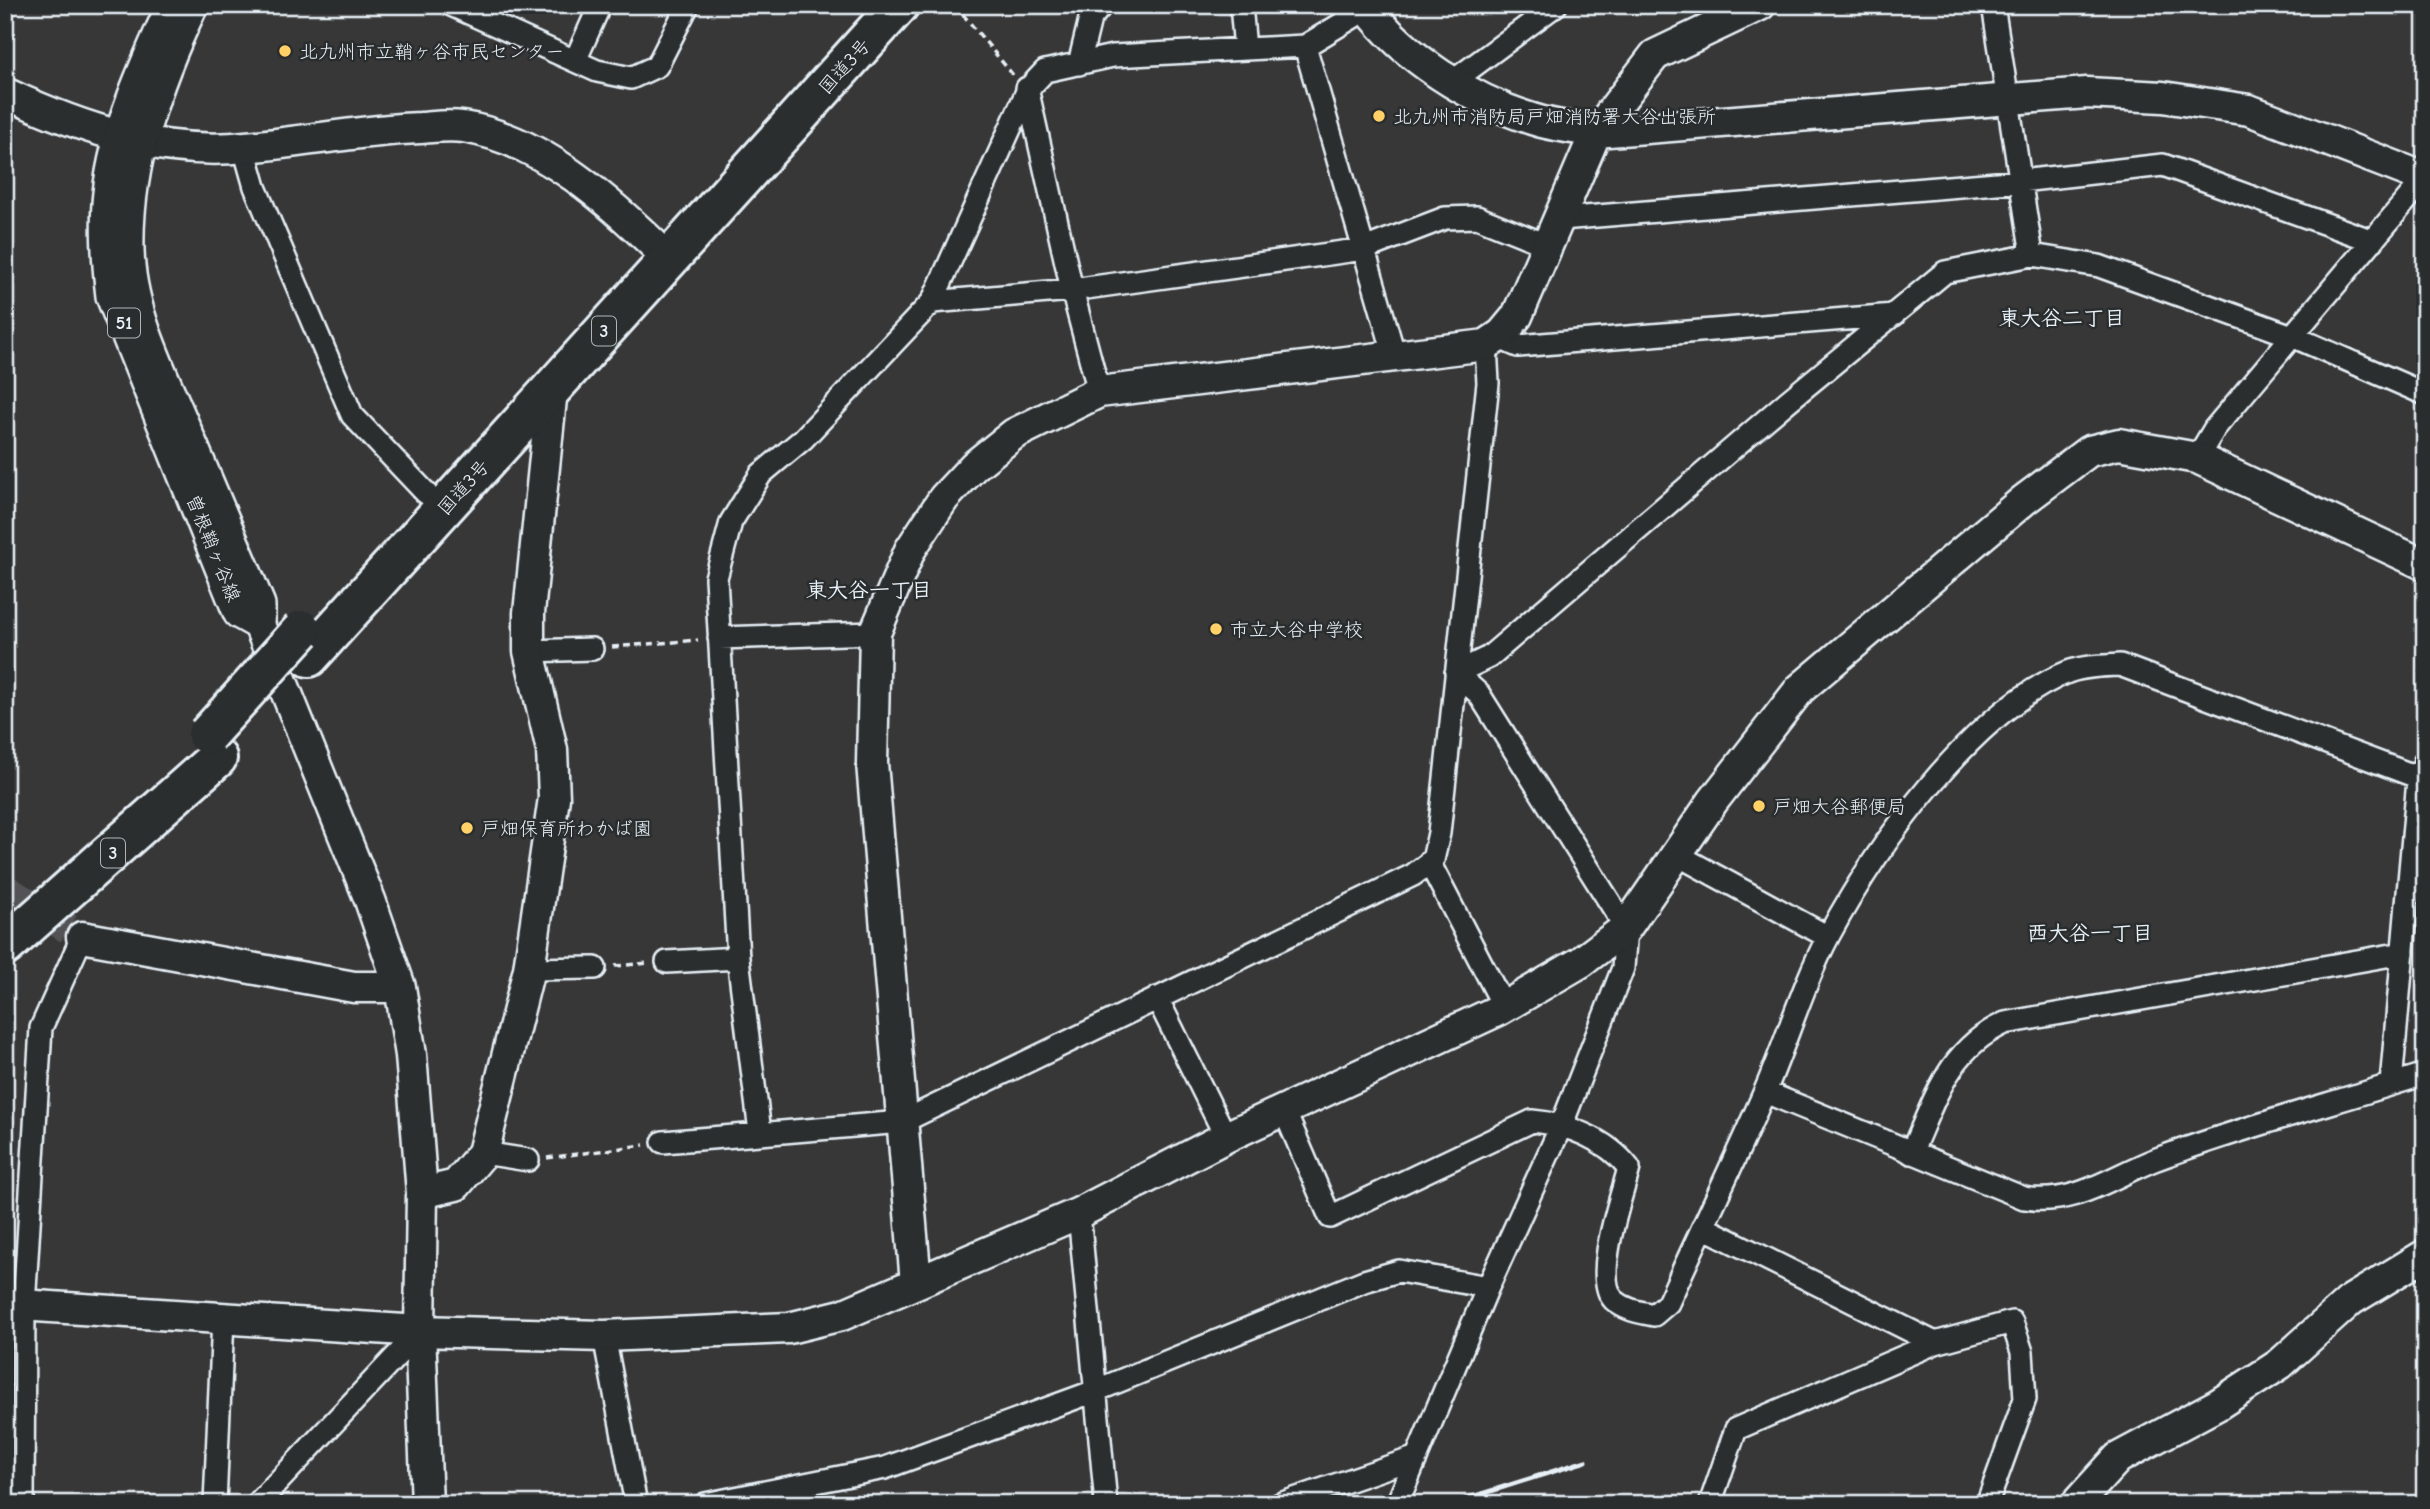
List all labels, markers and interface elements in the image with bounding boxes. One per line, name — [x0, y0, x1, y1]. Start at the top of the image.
street label: 国道3号 — [814, 35, 875, 99]
place label: 北九州市立鞘ヶ谷市民センター — [299, 41, 564, 63]
marker: 北九州市立鞘ヶ谷市民センター — [277, 43, 293, 59]
place label: 北九州市消防局戸畑消防署大谷出張所 — [1393, 106, 1716, 128]
marker: 北九州市消防局戸畑消防署大谷出張所 — [1371, 108, 1387, 124]
district label: 東大谷二丁目 — [1999, 306, 2125, 330]
road number: 51 — [108, 309, 140, 338]
road number: 3 — [592, 316, 616, 346]
street label: 国道3号 — [433, 456, 494, 520]
street label: 曽根鞘ヶ谷線 — [182, 491, 245, 605]
district label: 東大谷一丁目 — [806, 578, 932, 602]
place label: 市立大谷中学校 — [1230, 619, 1363, 641]
marker: 市立大谷中学校 — [1208, 621, 1224, 637]
place label: 戸畑大谷郵便局 — [1773, 796, 1906, 818]
marker: 戸畑大谷郵便局 — [1751, 798, 1767, 814]
place label: 戸畑保育所わかば園 — [481, 818, 652, 840]
marker: 戸畑保育所わかば園 — [459, 820, 475, 836]
road number: 3 — [101, 838, 125, 868]
district label: 西大谷一丁目 — [2027, 921, 2153, 945]

